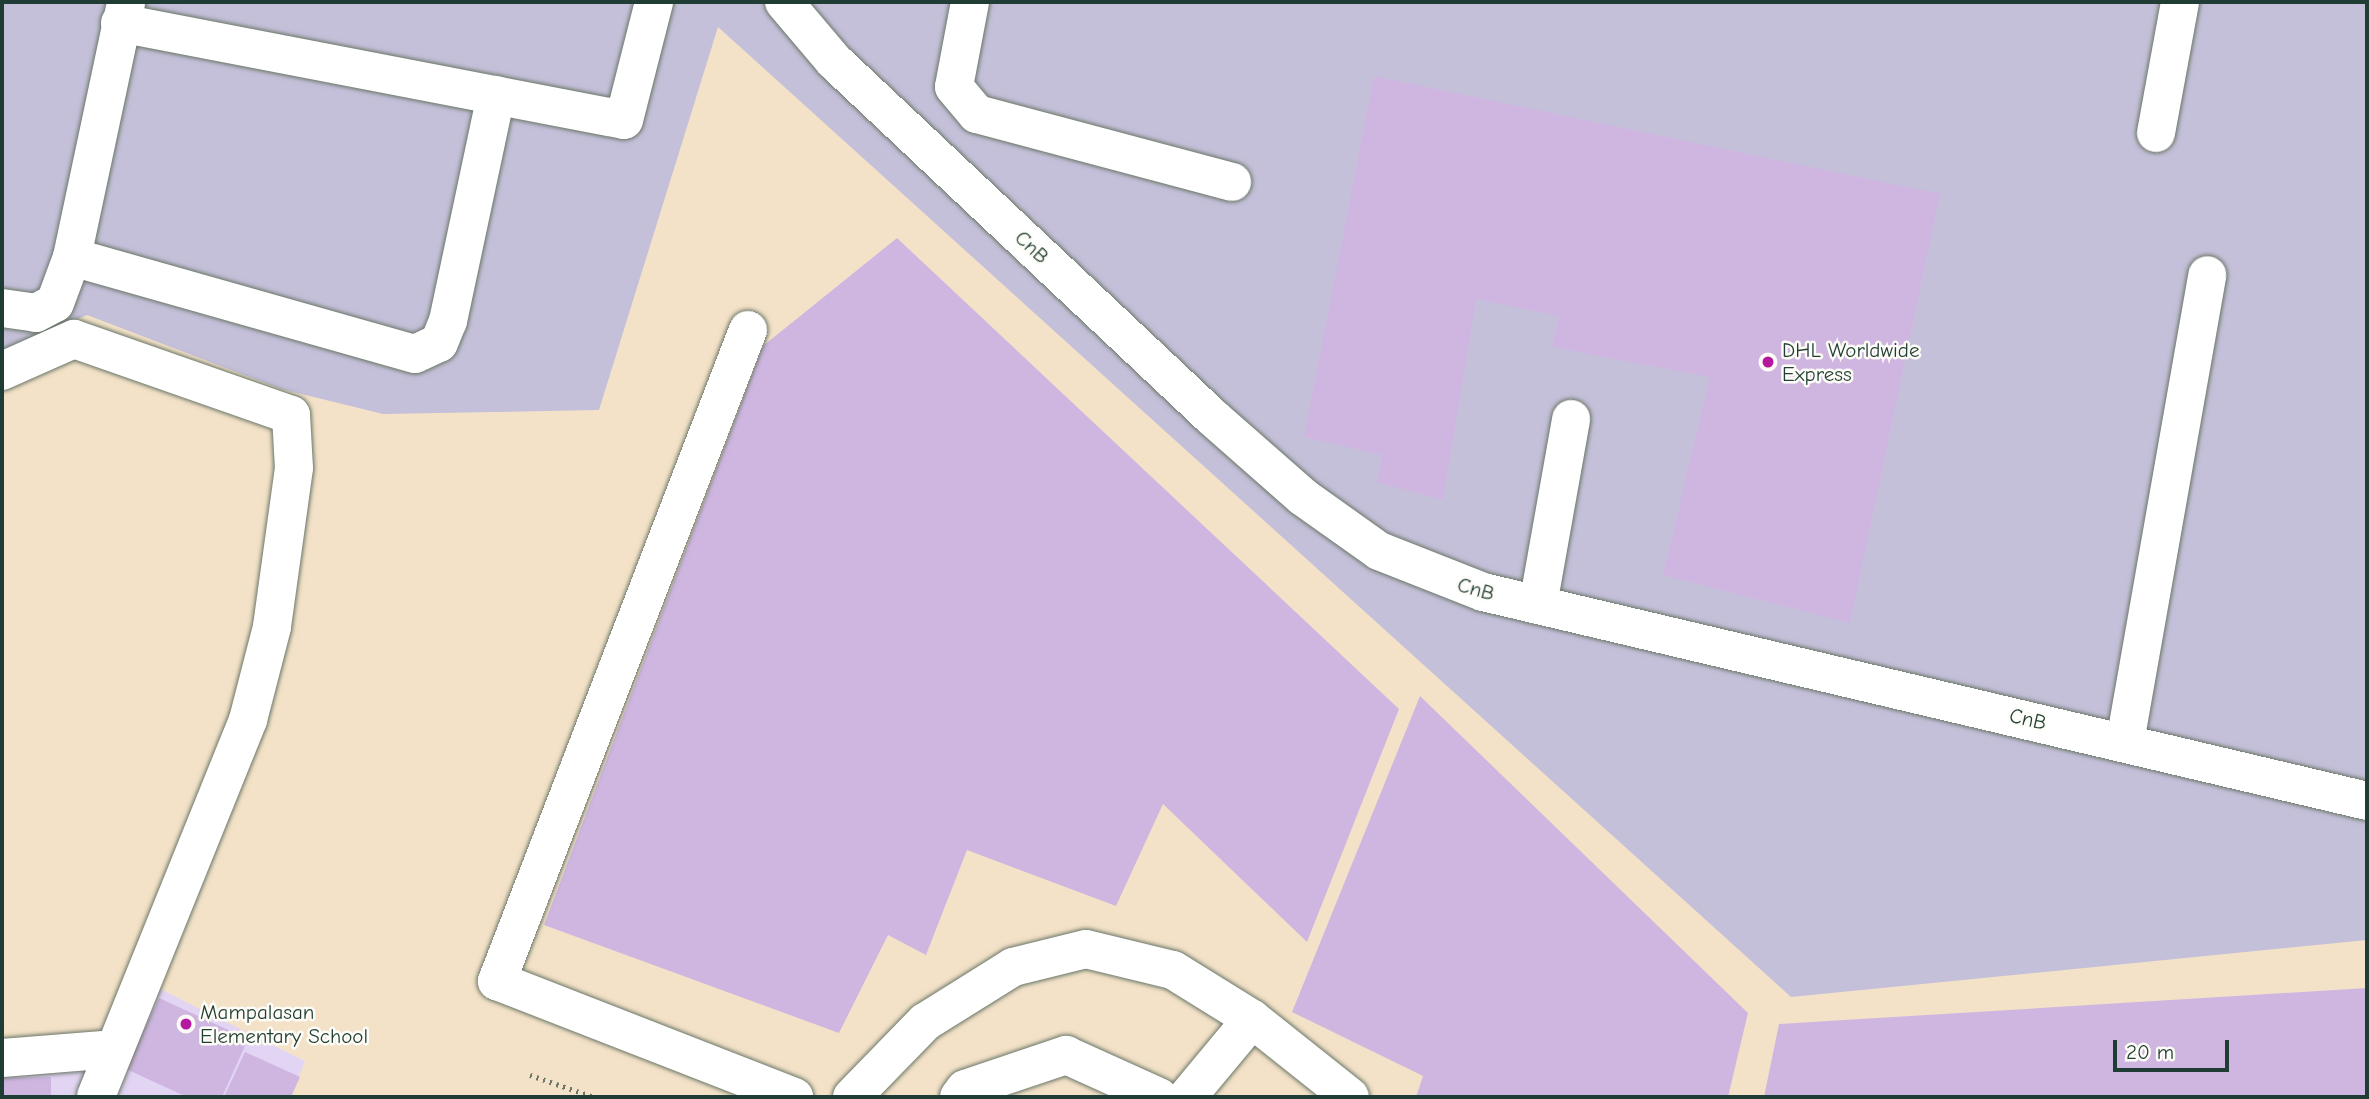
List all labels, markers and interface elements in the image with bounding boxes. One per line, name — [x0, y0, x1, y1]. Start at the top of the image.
street label: CnB — [1010, 225, 1054, 269]
place label: DHL Worldwide Express — [1782, 337, 1919, 387]
marker: DHL Worldwide Express — [1760, 354, 1776, 370]
street label: CnB — [1454, 572, 1498, 606]
street label: CnB — [2007, 703, 2049, 735]
place label: Mampalasan Elementary School — [200, 999, 368, 1049]
marker: Mampalasan Elementary School — [178, 1016, 194, 1032]
scale bar — [2117, 1026, 2232, 1070]
text: 20 m — [2126, 1040, 2174, 1064]

